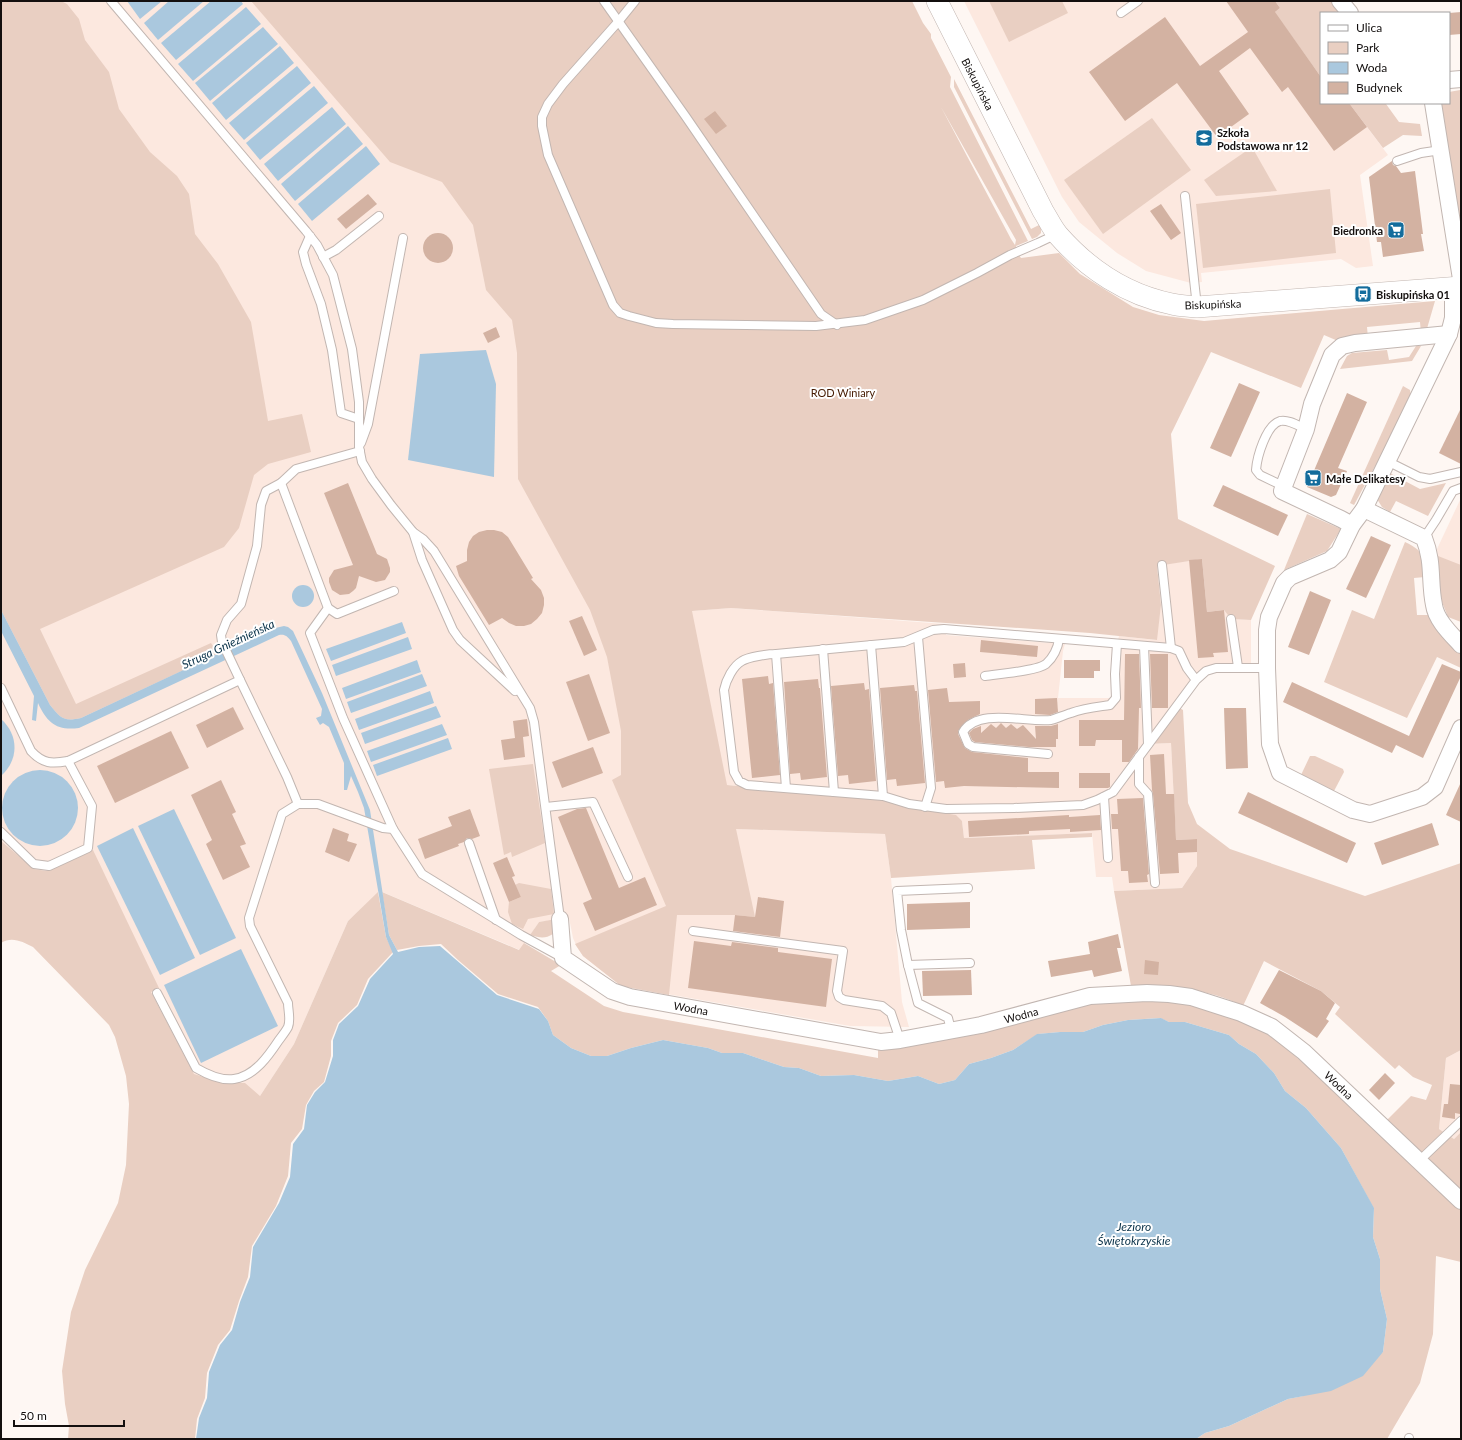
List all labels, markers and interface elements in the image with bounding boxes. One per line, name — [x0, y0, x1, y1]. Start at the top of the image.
legend — [1320, 12, 1450, 104]
text: Ulica — [1356, 20, 1382, 35]
text: Park — [1356, 40, 1380, 55]
street label: Biskupińska — [959, 56, 997, 112]
text: Woda — [1356, 60, 1387, 75]
text: Budynek — [1356, 80, 1403, 95]
place label: Szkoła Podstawowa nr 12 — [1217, 126, 1308, 152]
school or university icon: Szkoła Podstawowa nr 12 — [1194, 128, 1214, 148]
supermarket icon: Biedronka — [1386, 220, 1406, 240]
place label: Biedronka — [1333, 224, 1383, 237]
bus stop icon: Biskupińska 01 — [1353, 284, 1373, 304]
place label: Biskupińska 01 — [1376, 288, 1450, 301]
street label: Biskupińska — [1184, 297, 1242, 311]
park label: ROD Winiary — [811, 386, 876, 399]
supermarket icon: Małe Delikatesy — [1303, 468, 1323, 488]
place label: Małe Delikatesy — [1326, 472, 1406, 485]
water label: Struga Gnieźnieńska — [179, 616, 277, 672]
street label: Wodna — [673, 999, 709, 1017]
street label: Wodna — [1003, 1004, 1039, 1026]
street label: Wodna — [1322, 1068, 1356, 1102]
water label: Jezioro Świętokrzyskie — [1098, 1219, 1171, 1248]
scale bar — [14, 1402, 124, 1428]
text: 50 m — [20, 1408, 47, 1423]

